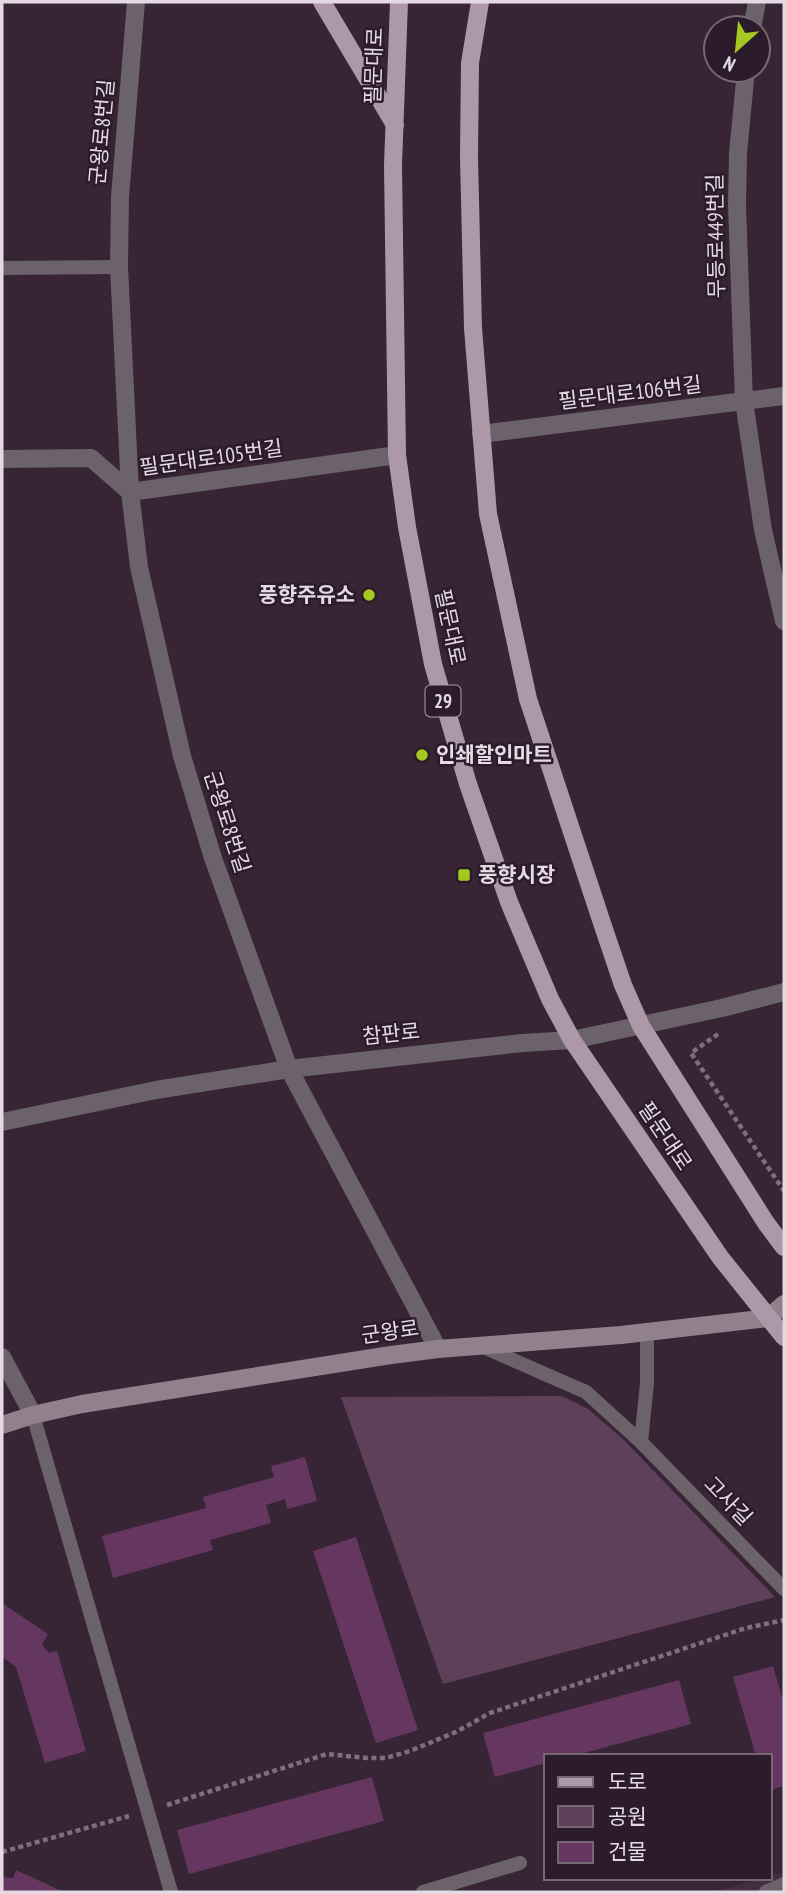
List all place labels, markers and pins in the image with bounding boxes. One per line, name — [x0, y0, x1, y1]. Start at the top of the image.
place label: 풍향주유소 — [258, 581, 355, 608]
marker: 풍향주유소 — [361, 587, 377, 603]
place label: 인쇄할인마트 — [436, 741, 552, 768]
marker: 인쇄할인마트 — [414, 747, 430, 763]
place label: 풍향시장 — [478, 861, 555, 888]
marker: 풍향시장 — [456, 867, 472, 883]

